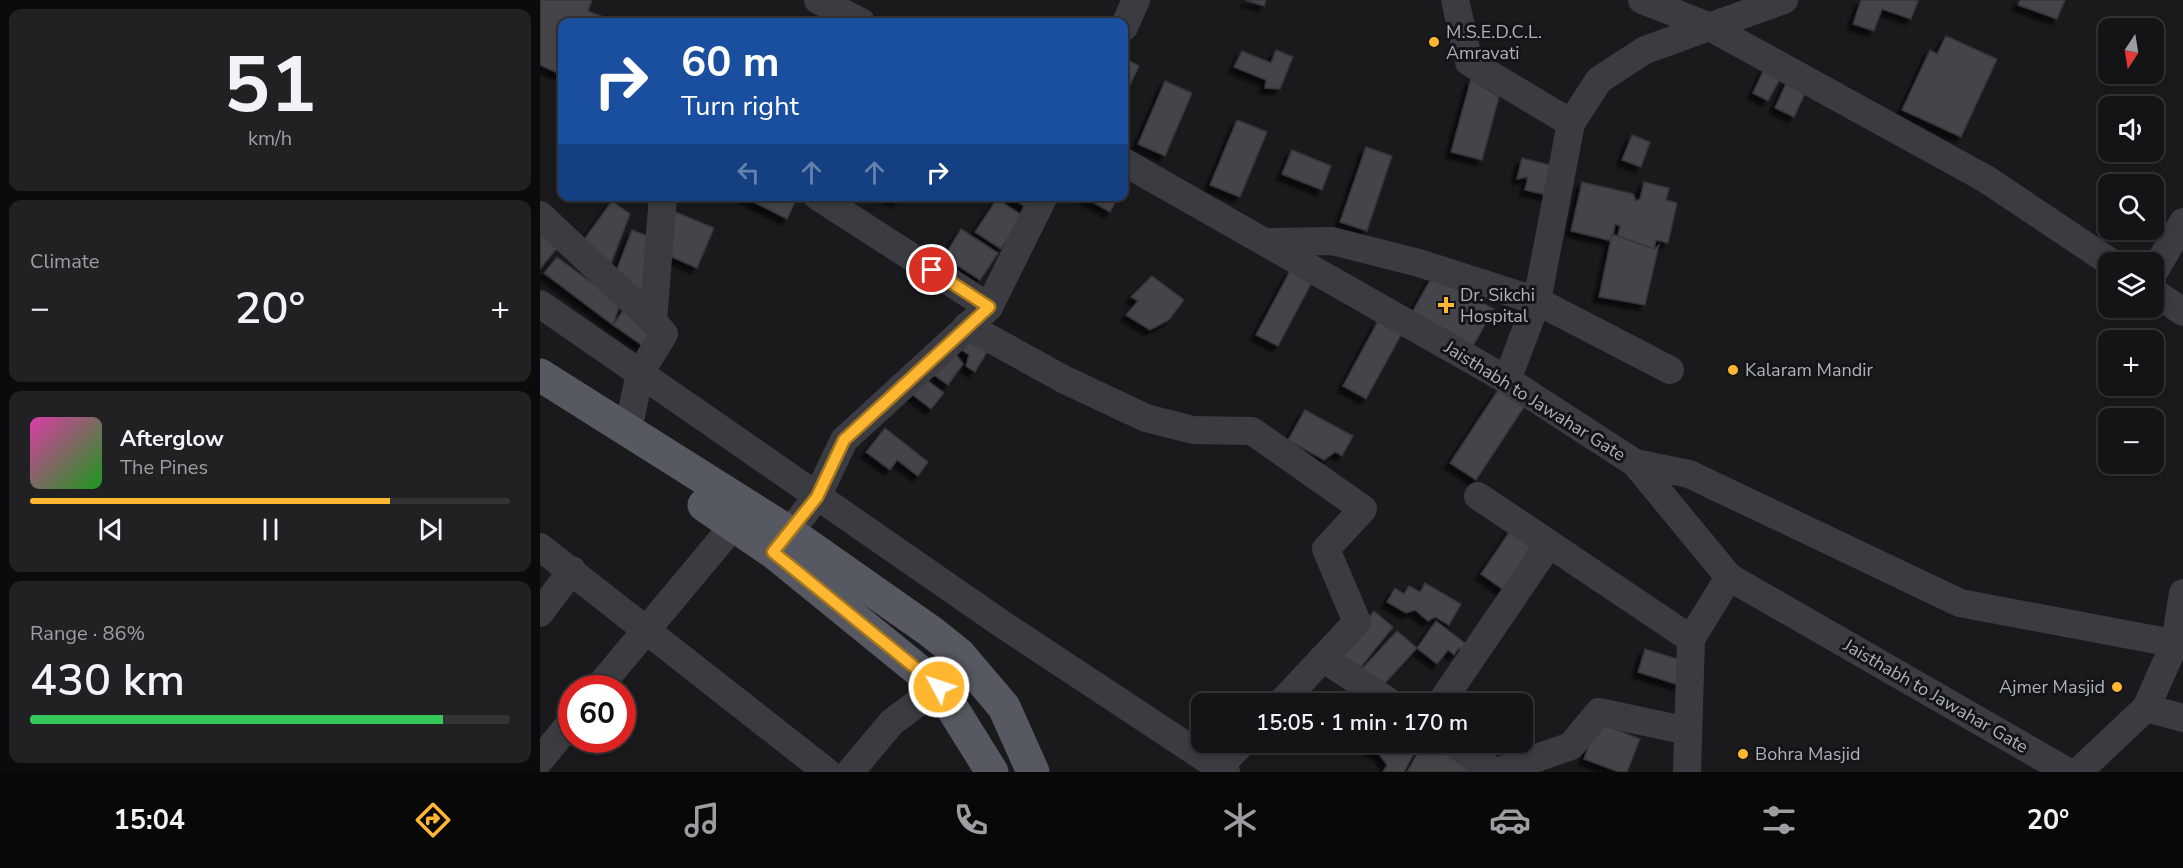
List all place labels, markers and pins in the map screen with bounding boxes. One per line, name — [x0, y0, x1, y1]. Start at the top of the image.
place label: M.S.E.D.C.L. Amravati — [1446, 20, 1542, 65]
marker: M.S.E.D.C.L. Amravati — [1427, 35, 1441, 49]
pin — [906, 244, 957, 295]
place label: Dr. Sikchi Hospital — [1460, 283, 1535, 328]
marker: Dr. Sikchi Hospital — [1437, 296, 1455, 314]
place label: Kalaram Mandir — [1745, 358, 1873, 382]
marker: Kalaram Mandir — [1726, 363, 1740, 377]
place label: Ajmer Masjid — [1999, 675, 2105, 699]
marker: Ajmer Masjid — [2110, 680, 2124, 694]
place label: Bohra Masjid — [1755, 742, 1860, 766]
marker: Bohra Masjid — [1736, 747, 1750, 761]

